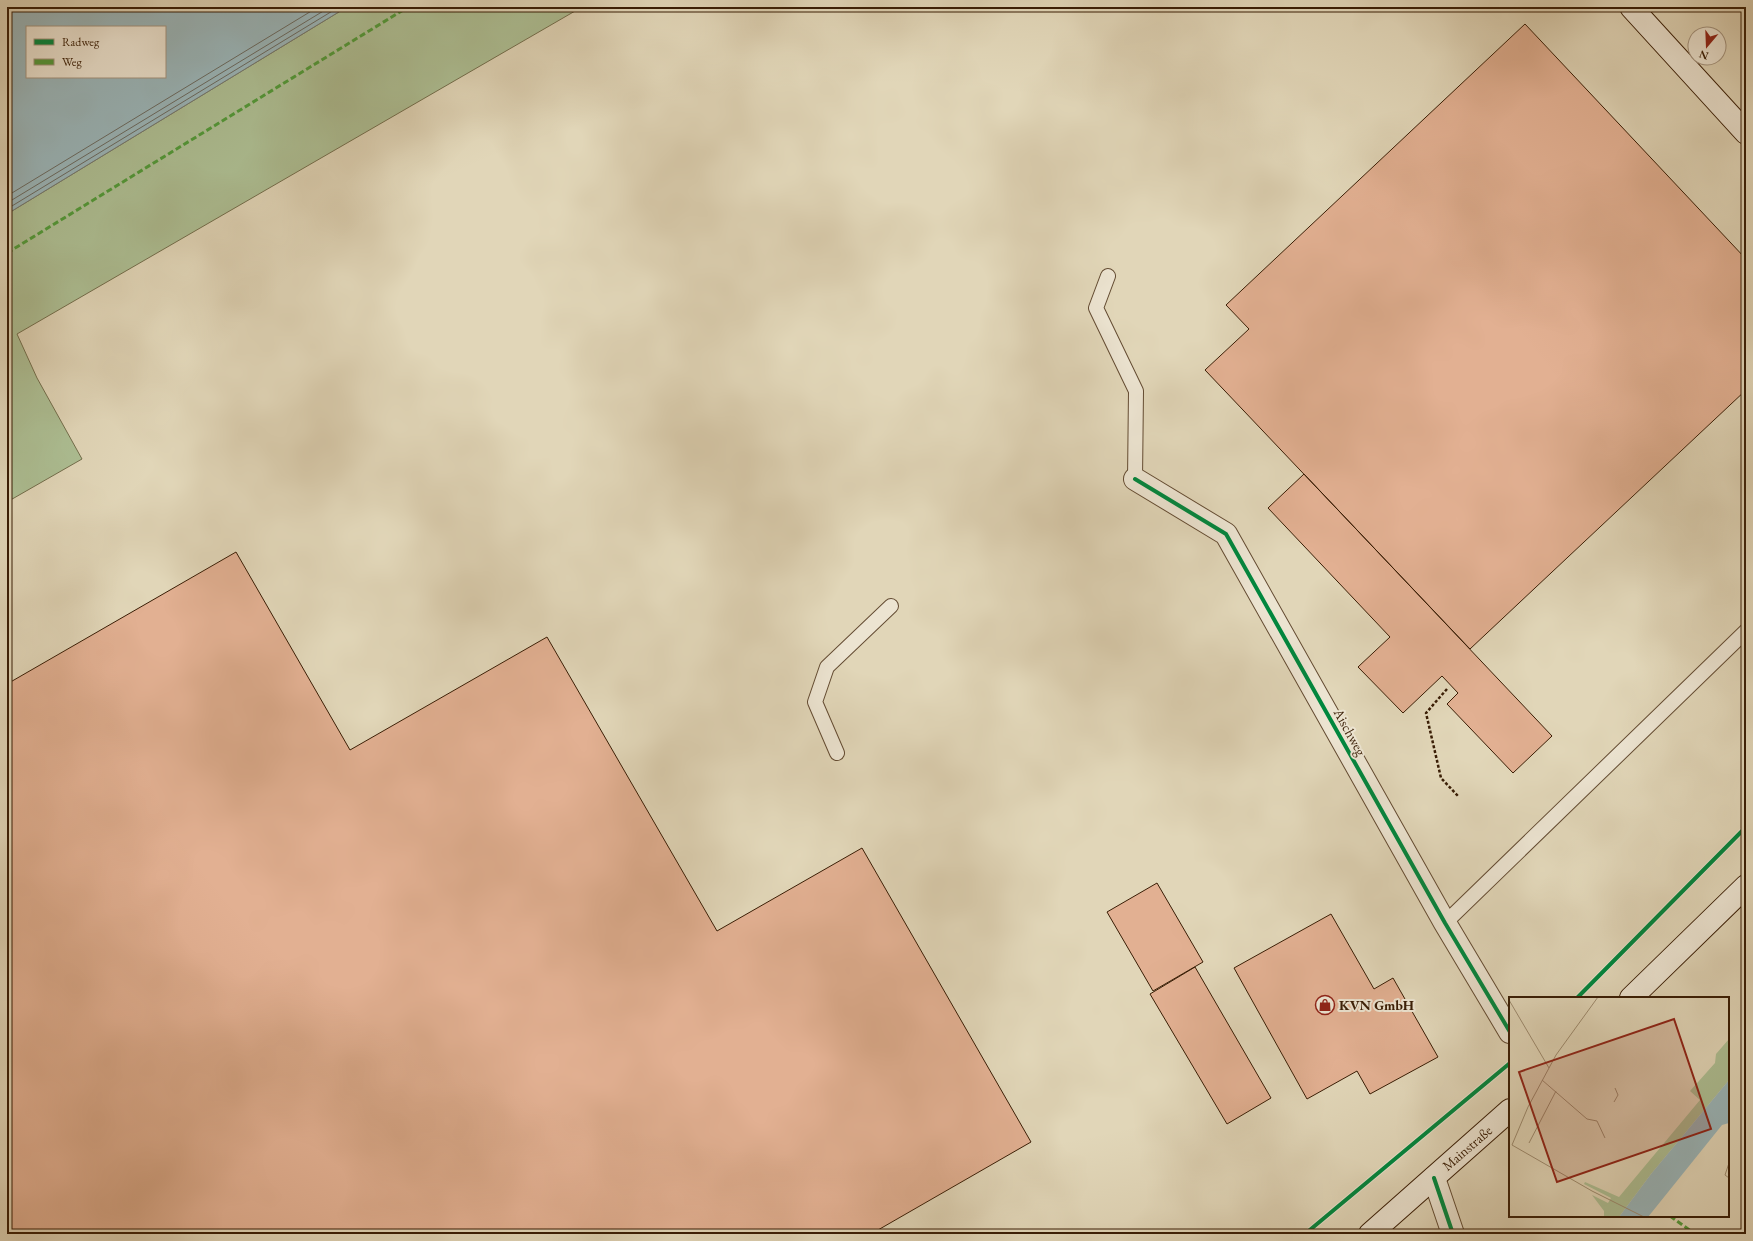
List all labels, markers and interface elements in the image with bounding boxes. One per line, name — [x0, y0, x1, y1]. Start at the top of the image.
legend — [26, 26, 166, 78]
north arrow — [1687, 26, 1727, 66]
text: Radweg — [62, 34, 100, 50]
text: N — [1697, 47, 1710, 64]
text: Weg — [62, 54, 82, 70]
street label: Aischweg — [1329, 704, 1371, 759]
shop icon: KVN GmbH — [1314, 994, 1336, 1016]
place label: KVN GmbH — [1339, 996, 1414, 1014]
inset map — [1509, 997, 1729, 1217]
street label: Mainstraße — [1438, 1121, 1496, 1175]

